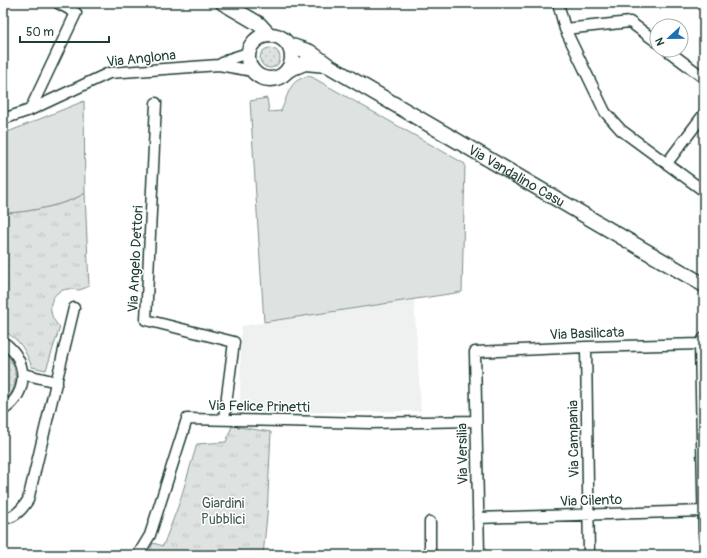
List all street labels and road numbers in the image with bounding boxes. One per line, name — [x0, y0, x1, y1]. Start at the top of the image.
street label: Via Anglona — [106, 46, 177, 71]
street label: Via Vandalino Casu — [465, 141, 568, 211]
street label: Via Angelo Dettori — [124, 205, 147, 313]
street label: Via Basilicata — [549, 324, 625, 343]
street label: Via Felice Prinetti — [208, 397, 310, 416]
street label: Via Campania — [564, 400, 583, 478]
street label: Via Versilia — [453, 423, 472, 485]
street label: Via Cilento — [560, 491, 623, 510]

